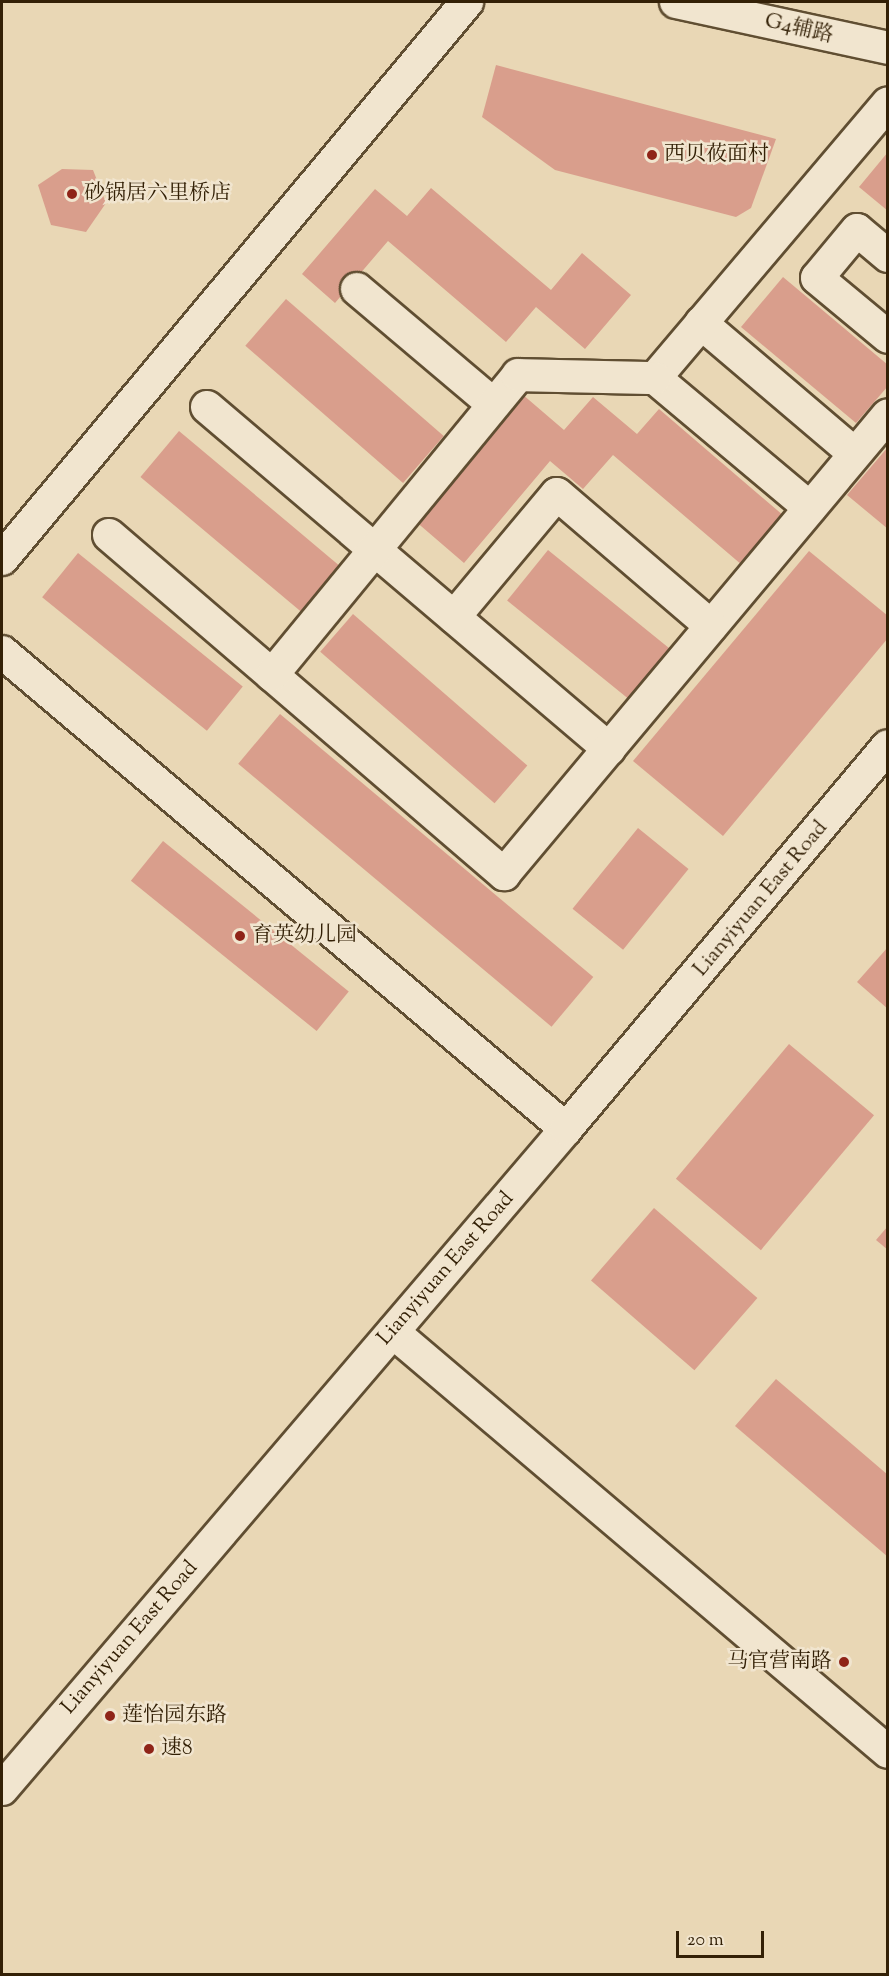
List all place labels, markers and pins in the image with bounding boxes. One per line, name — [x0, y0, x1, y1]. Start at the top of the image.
place label: 西贝莜面村 — [664, 142, 769, 168]
marker: 西贝莜面村 — [645, 148, 659, 162]
place label: 砂锅居六里桥店 — [84, 181, 231, 207]
marker: 砂锅居六里桥店 — [65, 187, 79, 201]
place label: 育英幼儿园 — [252, 923, 357, 949]
marker: 育英幼儿园 — [233, 929, 247, 943]
place label: 马官营南路 — [727, 1649, 832, 1675]
marker: 马官营南路 — [837, 1655, 851, 1669]
place label: 莲怡园东路 — [122, 1703, 227, 1729]
marker: 莲怡园东路 — [103, 1709, 117, 1723]
place label: 速8 — [161, 1736, 192, 1762]
marker: 速8 — [142, 1742, 156, 1756]

